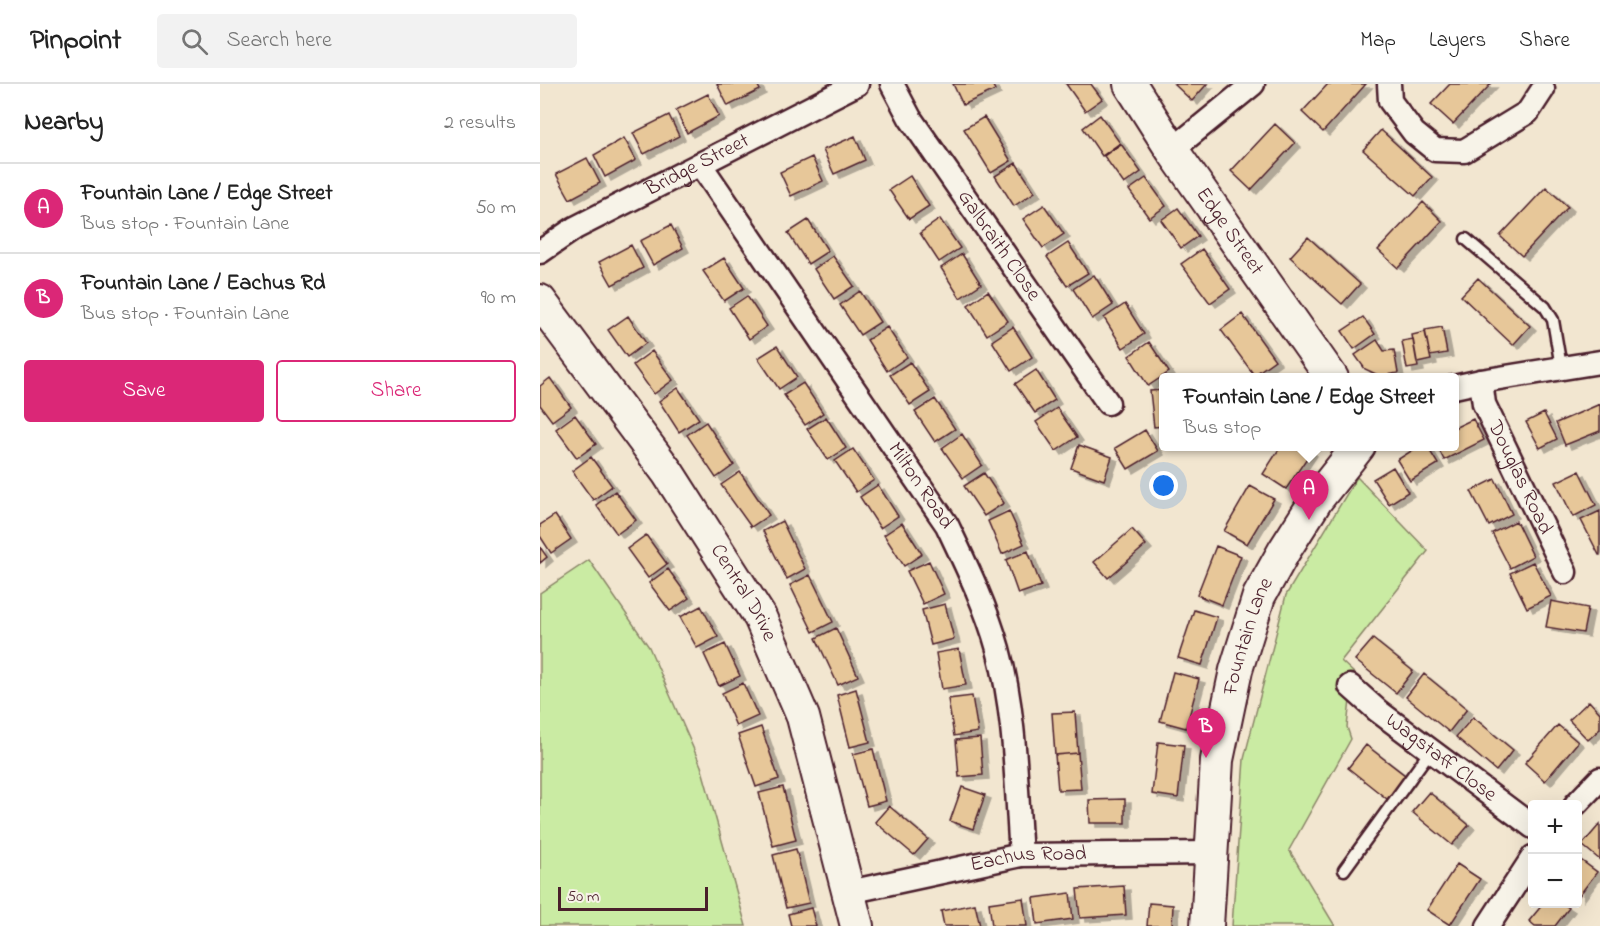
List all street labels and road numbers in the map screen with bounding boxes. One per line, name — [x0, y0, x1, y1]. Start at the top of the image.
street label: Bridge Street — [639, 126, 755, 205]
street label: Edge Street — [1188, 181, 1271, 282]
street label: Galbraith Close — [950, 184, 1048, 308]
street label: Douglas Road — [1479, 415, 1560, 540]
street label: Milton Road — [880, 436, 961, 535]
street label: Central Drive — [702, 538, 784, 647]
street label: Fountain Lane — [1216, 572, 1282, 699]
street label: Wagstaff Close — [1379, 706, 1503, 810]
street label: Eachus Road — [968, 839, 1087, 880]

